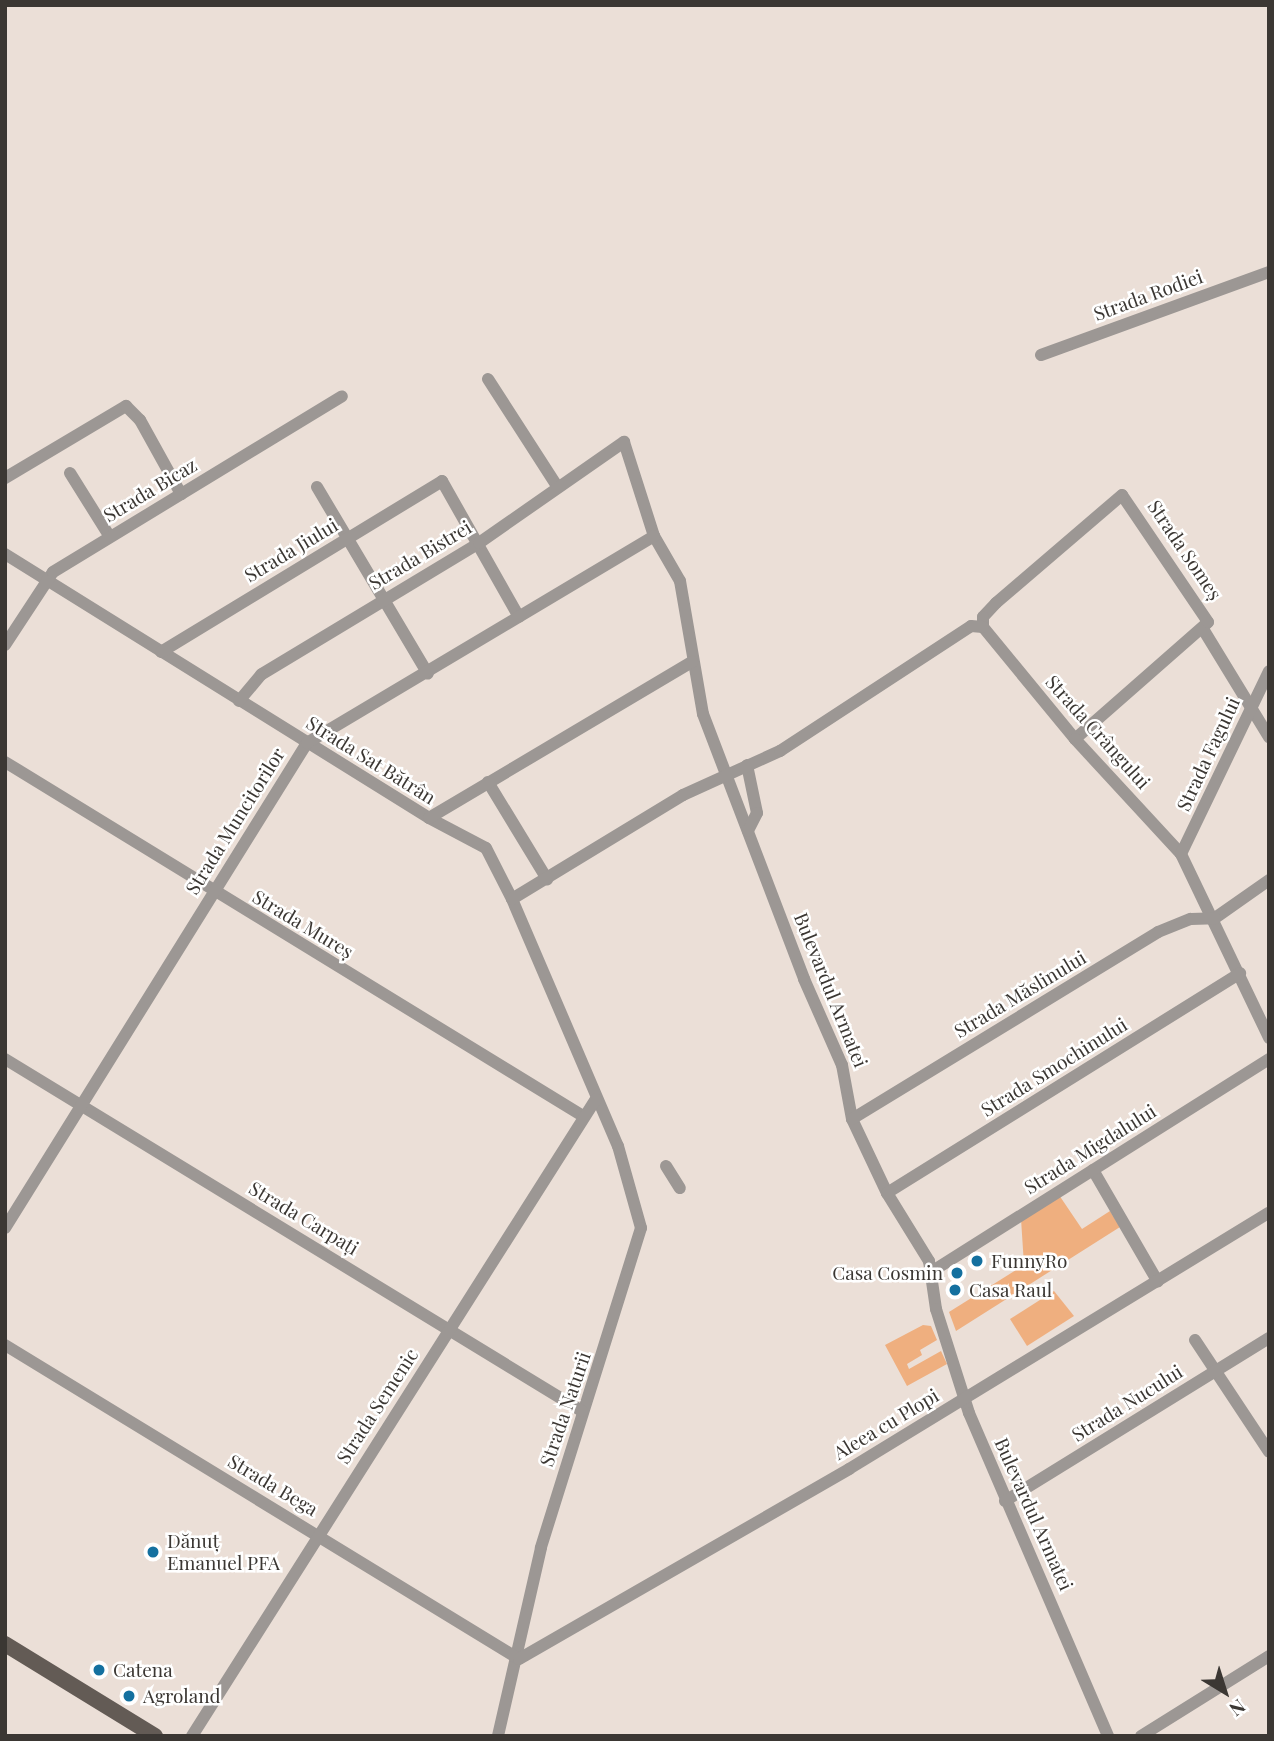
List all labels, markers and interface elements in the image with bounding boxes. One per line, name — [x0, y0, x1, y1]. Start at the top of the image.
street label: Strada Rodiei — [1090, 265, 1206, 325]
street label: Strada Bicaz — [99, 453, 201, 527]
street label: Strada Someș — [1143, 496, 1227, 604]
street label: Strada Jiului — [240, 513, 342, 587]
street label: Strada Bistrei — [364, 515, 476, 595]
street label: Strada Crângului — [1041, 670, 1155, 794]
street label: Strada Fagului — [1172, 693, 1244, 815]
street label: Strada Sat Bătrân — [302, 711, 440, 809]
street label: Strada Muncitorilor — [181, 743, 289, 899]
street label: Strada Mureș — [248, 885, 358, 963]
street label: Bulevardul Armatei — [789, 909, 873, 1071]
street label: Strada Măslinului — [950, 946, 1090, 1042]
street label: Strada Smochinului — [977, 1013, 1131, 1121]
street label: Strada Migdalului — [1020, 1099, 1160, 1199]
street label: Strada Carpați — [245, 1176, 363, 1260]
place label: FunnyRo — [991, 1250, 1067, 1272]
marker: FunnyRo — [969, 1253, 985, 1269]
place label: Casa Cosmin — [832, 1262, 943, 1284]
marker: Casa Cosmin — [949, 1265, 965, 1281]
place label: Casa Raul — [969, 1279, 1052, 1301]
marker: Casa Raul — [947, 1282, 963, 1298]
street label: Strada Semenic — [331, 1344, 423, 1468]
street label: Strada Naturii — [535, 1349, 595, 1469]
street label: Strada Nucului — [1067, 1360, 1187, 1446]
street label: Aleea cu Plopi — [829, 1384, 943, 1464]
street label: Bulevardul Armatei — [990, 1434, 1078, 1594]
street label: Strada Bega — [224, 1449, 322, 1521]
place label: Dănuț Emanuel PFA — [167, 1530, 280, 1574]
marker: Dănuț Emanuel PFA — [145, 1544, 161, 1560]
north arrow — [1190, 1657, 1260, 1727]
place label: Catena — [113, 1659, 173, 1681]
marker: Catena — [91, 1662, 107, 1678]
place label: Agroland — [143, 1685, 221, 1707]
marker: Agroland — [121, 1688, 137, 1704]
text: N — [1225, 1694, 1251, 1723]

